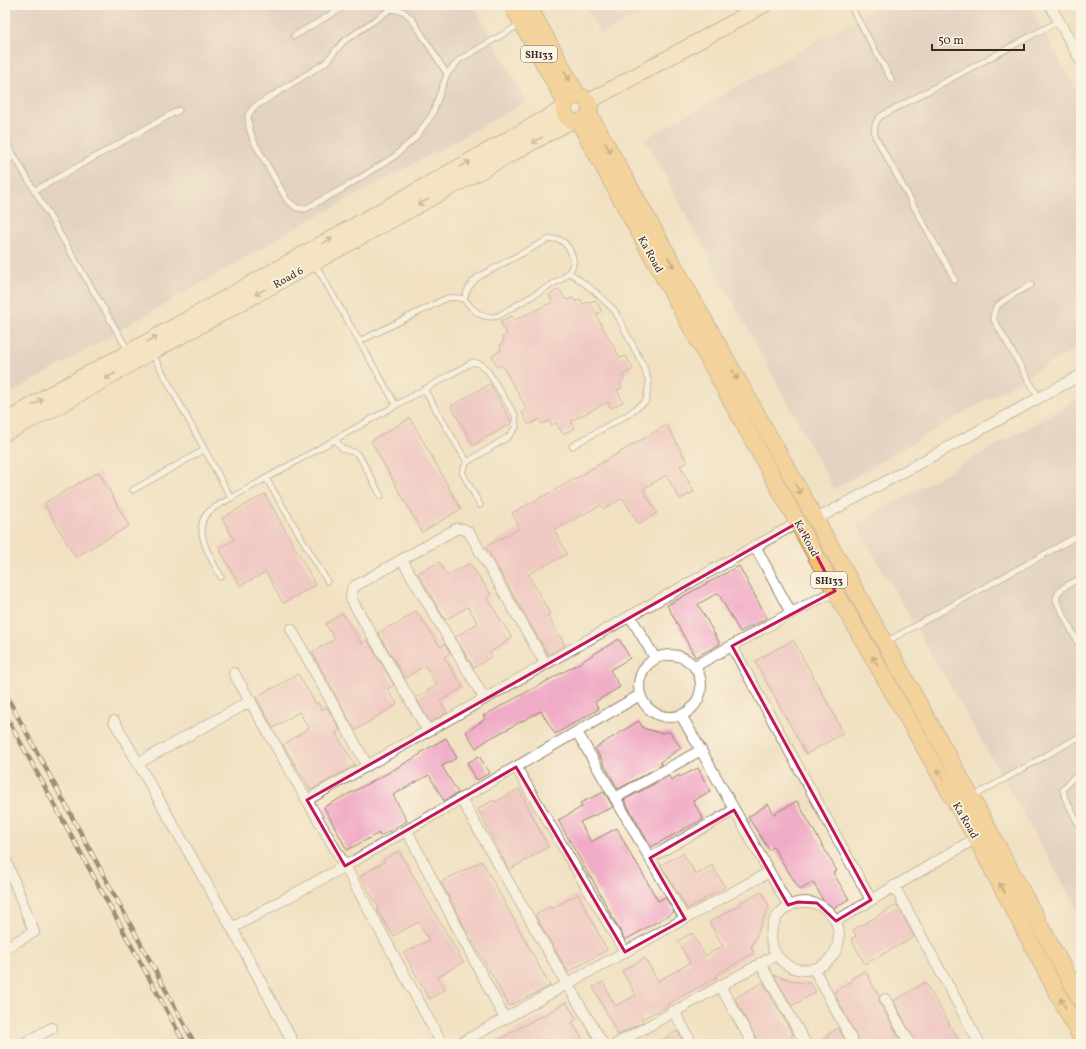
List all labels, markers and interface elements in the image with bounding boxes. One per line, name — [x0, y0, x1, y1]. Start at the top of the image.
scale bar — [932, 26, 1024, 52]
text: 50 m — [938, 33, 964, 49]
road number: SH133 — [521, 46, 557, 62]
one-way arrow — [563, 70, 571, 82]
one-way arrow — [531, 136, 543, 144]
one-way arrow — [605, 142, 613, 154]
one-way arrow — [458, 160, 470, 168]
one-way arrow — [417, 199, 429, 207]
street label: Ka Road — [633, 234, 666, 276]
one-way arrow — [321, 237, 333, 245]
one-way arrow — [668, 256, 676, 268]
street label: Road 6 — [271, 264, 307, 293]
one-way arrow — [254, 289, 266, 297]
one-way arrow — [146, 335, 158, 343]
one-way arrow — [731, 369, 739, 381]
one-way arrow — [104, 372, 116, 380]
one-way arrow — [32, 397, 44, 405]
one-way arrow — [794, 483, 802, 495]
street label: Ka Road — [790, 518, 822, 560]
road number: SH133 — [811, 572, 847, 588]
one-way arrow — [871, 655, 879, 667]
one-way arrow — [935, 768, 943, 780]
street label: Ka Road — [948, 800, 981, 842]
one-way arrow — [998, 882, 1006, 894]
one-way arrow — [1059, 997, 1066, 1009]

